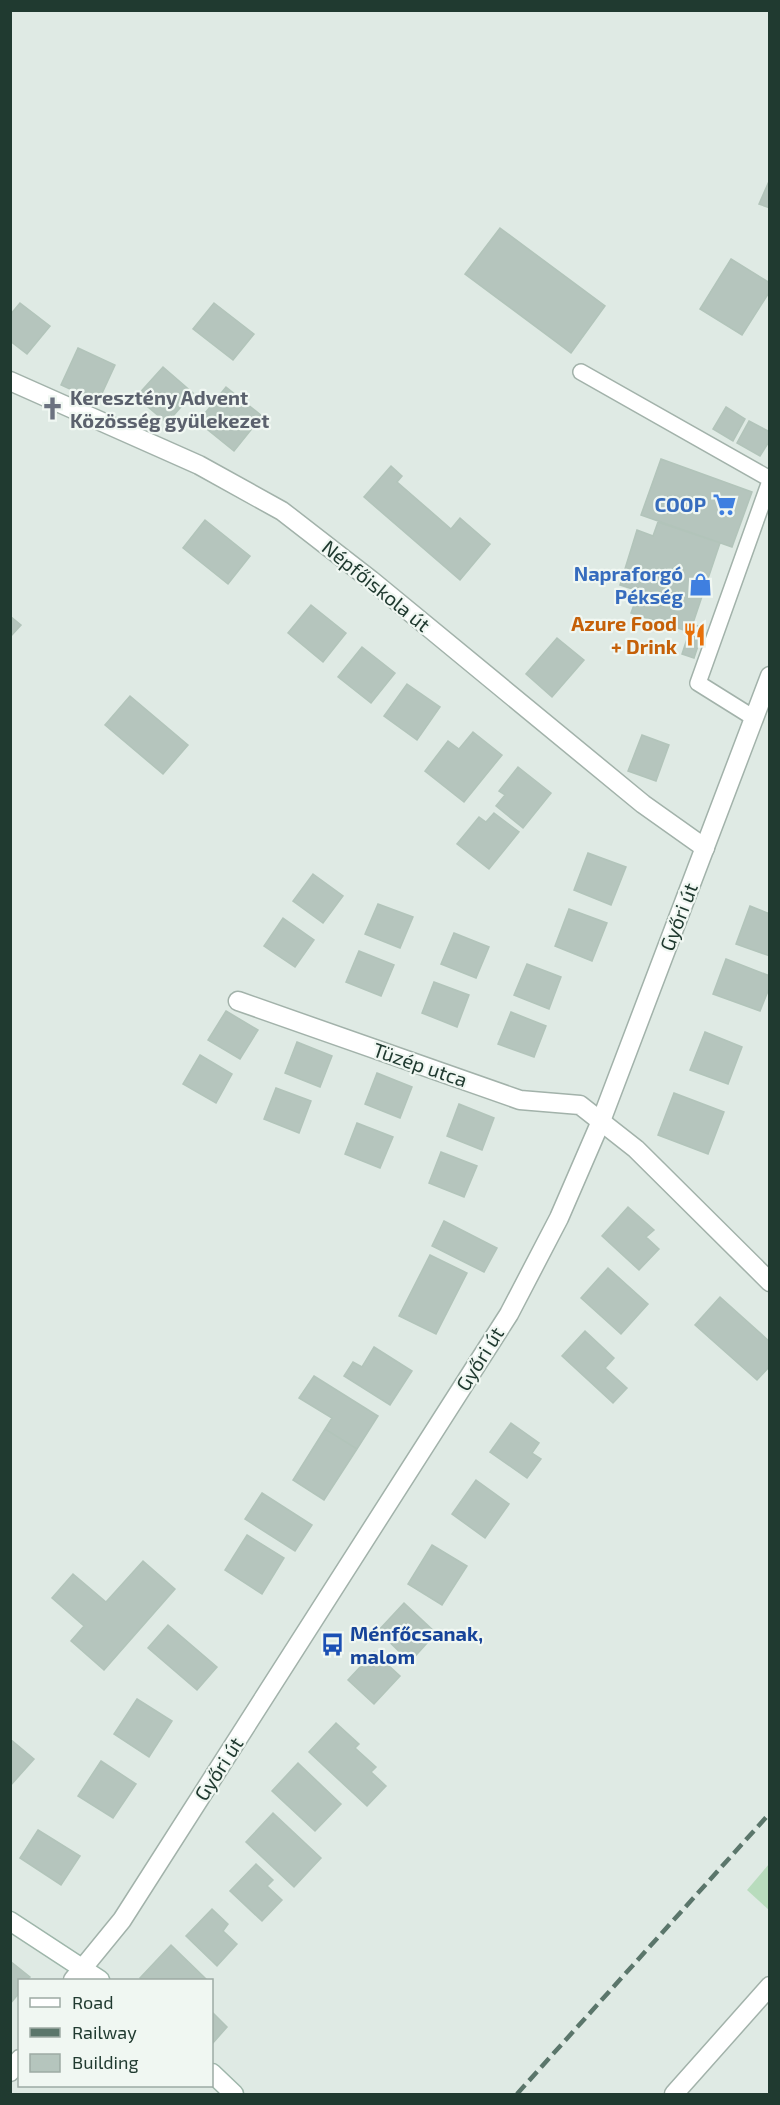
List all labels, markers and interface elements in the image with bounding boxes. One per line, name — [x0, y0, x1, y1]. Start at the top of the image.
place label: Keresztény Advent Közösség gyülekezet — [70, 385, 270, 433]
church icon: Keresztény Advent Közösség gyülekezet — [39, 396, 65, 422]
place label: COOP — [655, 492, 706, 516]
supermarket icon: COOP — [711, 492, 737, 518]
street label: Népfőiskola út — [318, 534, 436, 636]
place label: Napraforgó Pékség — [574, 561, 683, 608]
shop icon: Napraforgó Pékség — [688, 572, 714, 598]
place label: Azure Food + Drink — [571, 611, 678, 658]
restaurant icon: Azure Food + Drink — [682, 622, 708, 648]
street label: Győri út — [654, 879, 702, 954]
street label: Tüzép utca — [370, 1037, 471, 1091]
street label: Győri út — [450, 1322, 508, 1395]
place label: Ménfőcsanak, malom — [350, 1621, 483, 1668]
bus stop icon: Ménfőcsanak, malom — [319, 1632, 345, 1658]
street label: Győri út — [189, 1732, 248, 1805]
legend — [18, 1979, 213, 2087]
text: Road — [72, 1991, 113, 2013]
text: Railway — [72, 2021, 137, 2043]
text: Building — [72, 2051, 139, 2073]

